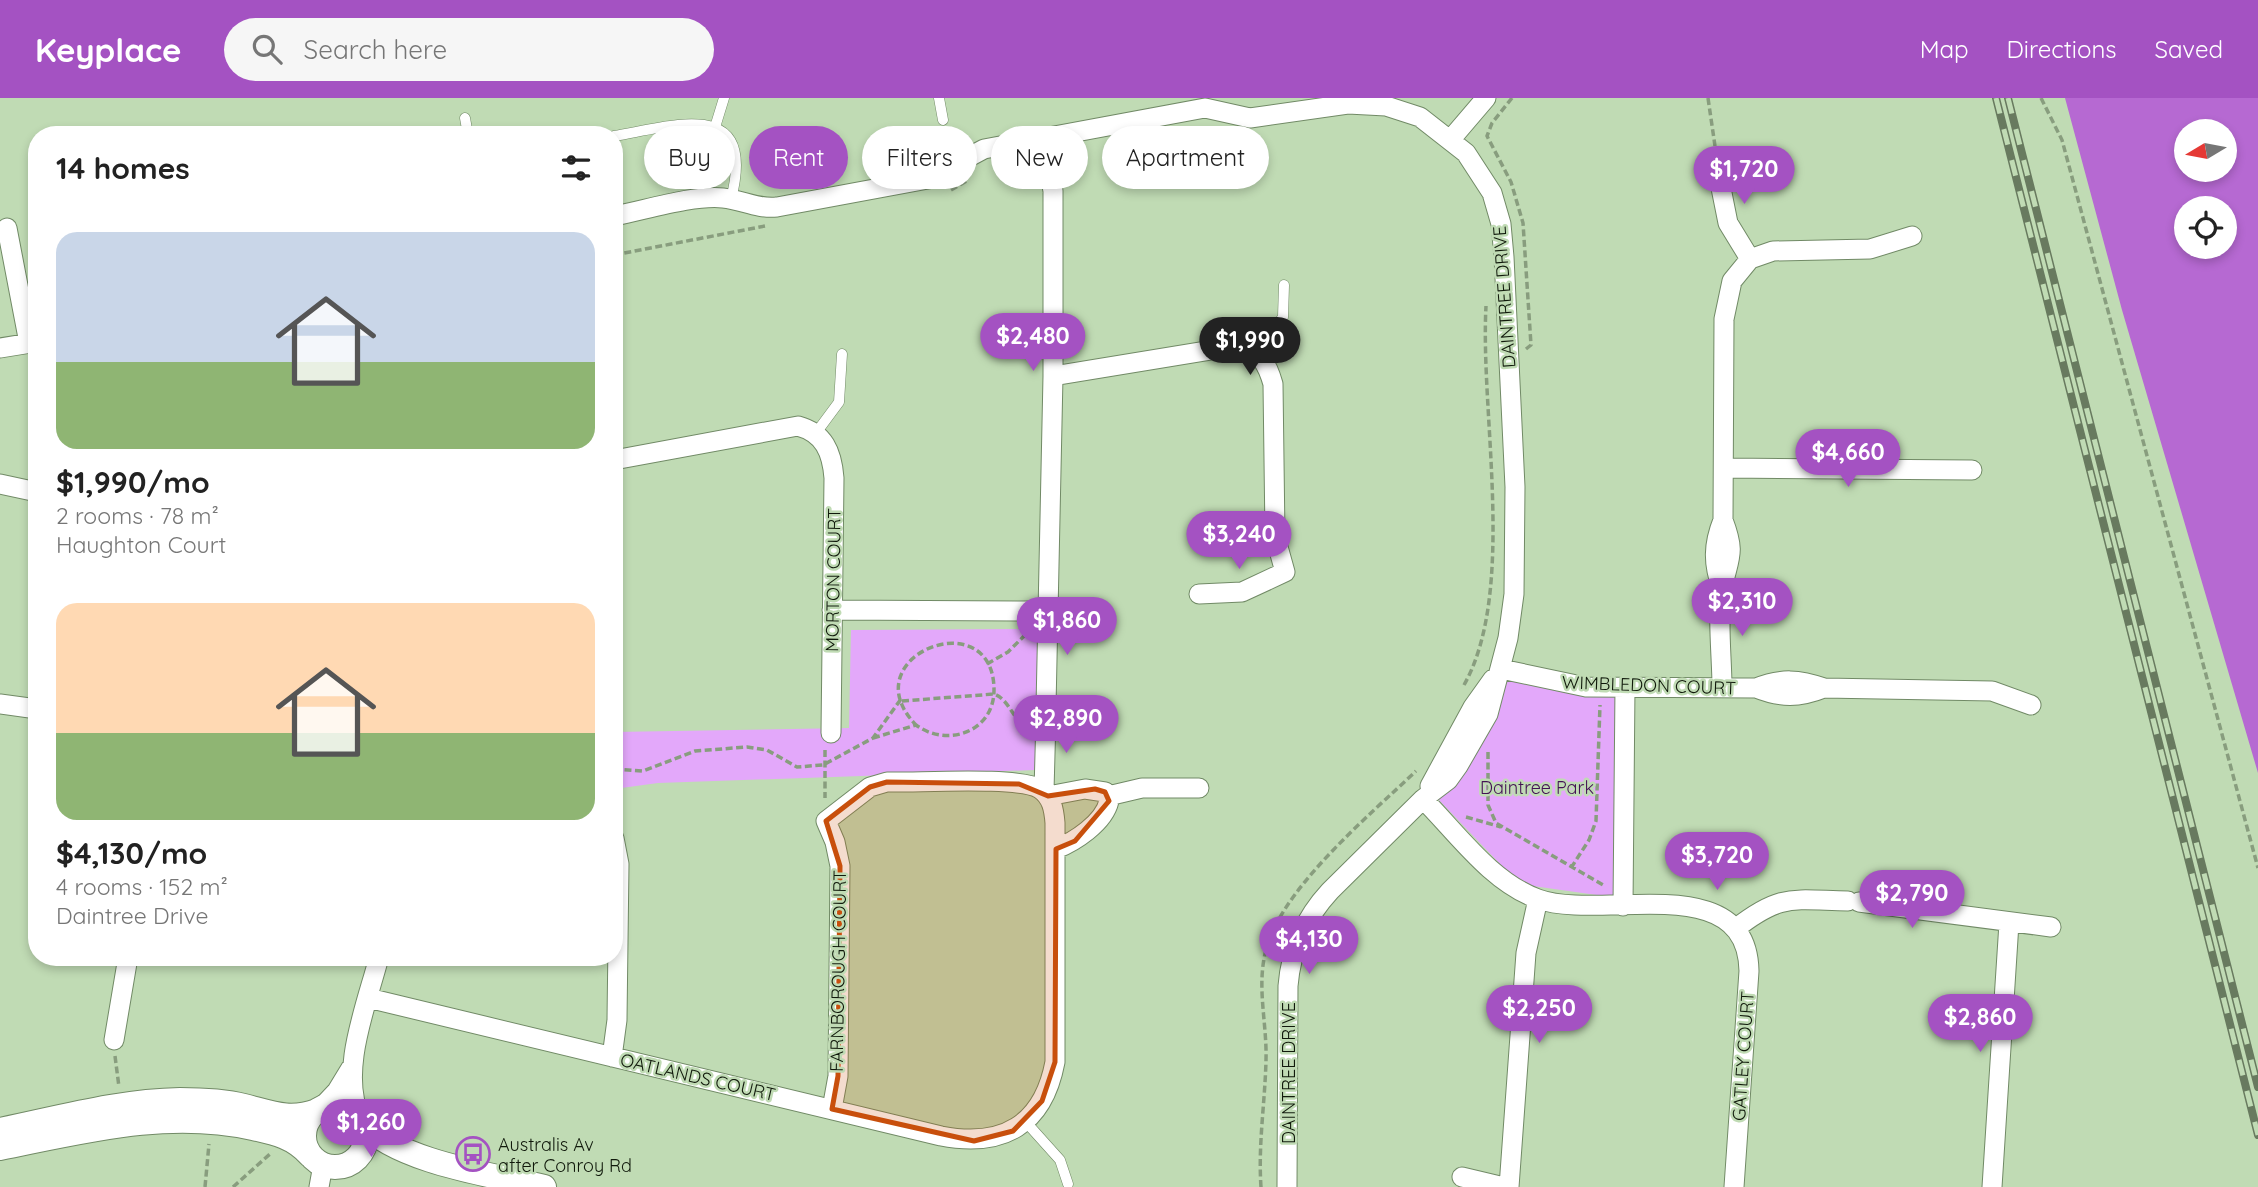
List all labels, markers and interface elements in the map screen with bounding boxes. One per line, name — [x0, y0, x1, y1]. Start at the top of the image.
search box — [224, 18, 714, 81]
text: Keyplace — [35, 29, 182, 70]
icon: search — [248, 30, 286, 68]
text: Search here — [304, 33, 447, 66]
text: Map — [1920, 34, 1969, 64]
text: Directions — [2007, 34, 2117, 64]
text: Saved — [2155, 34, 2223, 64]
north arrow — [2174, 119, 2236, 182]
map controls — [2174, 119, 2237, 259]
chip: Buy — [644, 126, 735, 189]
chip: Rent — [749, 126, 848, 189]
chip: Filters — [862, 126, 977, 189]
chip: New — [991, 126, 1088, 189]
chip: Apartment — [1102, 126, 1269, 189]
pin: $1,720 — [1687, 146, 1801, 206]
text: 14 homes — [56, 149, 190, 187]
icon: filters — [557, 149, 595, 187]
text: $1,720 — [1710, 154, 1778, 183]
button: locate — [2174, 196, 2237, 259]
street label: DAINTREE DRIVE — [1488, 225, 1520, 369]
icon: home — [263, 278, 389, 404]
pin: $2,480 — [976, 314, 1090, 373]
pin: $1,990 — [1193, 317, 1307, 377]
text: $2,480 — [996, 321, 1070, 350]
text: $1,990 — [1215, 325, 1285, 354]
pin: $4,660 — [1791, 430, 1905, 489]
text: $4,660 — [1811, 437, 1885, 466]
text: $1,990/mo — [56, 463, 210, 501]
text: 2 rooms · 78 m² — [56, 501, 219, 530]
street label: MORTON COURT — [820, 508, 846, 652]
pin: $3,240 — [1182, 512, 1296, 571]
text: $3,240 — [1202, 519, 1276, 548]
text: Haughton Court — [56, 530, 226, 559]
pin: $2,310 — [1685, 578, 1799, 638]
text: $2,310 — [1708, 586, 1776, 615]
pin: $1,860 — [1010, 598, 1124, 657]
text: $1,860 — [1033, 605, 1101, 634]
icon: home — [263, 649, 389, 775]
street label: WIMBLEDON COURT — [1562, 670, 1737, 700]
pin: $2,890 — [1009, 696, 1123, 755]
text: $2,890 — [1030, 703, 1102, 732]
park label: Daintree Park — [1480, 776, 1594, 799]
pin: $3,720 — [1660, 832, 1774, 892]
text: $4,130/mo — [56, 834, 207, 872]
text: $3,720 — [1681, 840, 1753, 869]
street label: FARNBOROUGH COURT — [825, 870, 851, 1072]
pin: $2,790 — [1855, 870, 1969, 930]
text: 4 rooms · 152 m² — [56, 872, 228, 901]
text: $2,790 — [1876, 878, 1948, 907]
text: Daintree Drive — [56, 901, 208, 930]
pin: $4,130 — [1252, 916, 1366, 976]
text: $4,130 — [1275, 924, 1343, 953]
pin: $2,250 — [1482, 986, 1596, 1045]
street label: GATLEY COURT — [1727, 990, 1759, 1122]
text: $2,250 — [1502, 993, 1576, 1022]
pin: $2,860 — [1923, 995, 2037, 1054]
street label: DAINTREE DRIVE — [1277, 1002, 1300, 1144]
text: $2,860 — [1944, 1002, 2016, 1031]
street label: OATLANDS COURT — [618, 1048, 778, 1106]
pin: $1,260 — [314, 1100, 428, 1159]
text: $1,260 — [337, 1107, 405, 1136]
place label: Australis Av after Conroy Rd — [498, 1133, 632, 1177]
bus stop icon: Australis Av after Conroy Rd — [454, 1135, 492, 1173]

